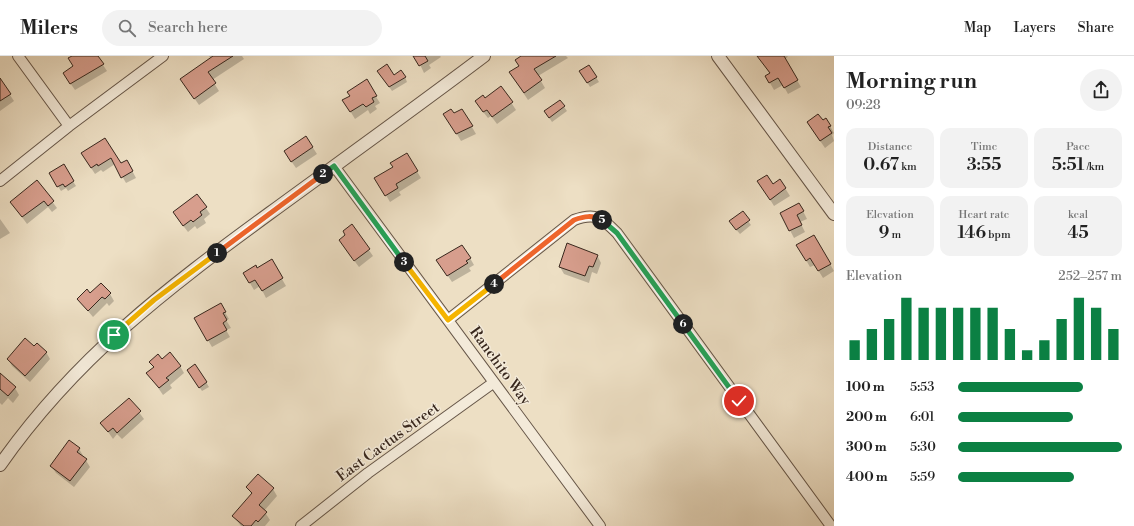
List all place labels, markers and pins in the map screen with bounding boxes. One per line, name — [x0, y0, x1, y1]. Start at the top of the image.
pin: 2 — [313, 164, 333, 184]
pin: 5 — [592, 210, 612, 230]
pin: 1 — [207, 243, 227, 263]
pin: 3 — [394, 252, 414, 272]
pin: 4 — [484, 274, 504, 294]
pin: 6 — [673, 314, 693, 334]
pin — [97, 318, 131, 352]
pin — [722, 384, 756, 418]

